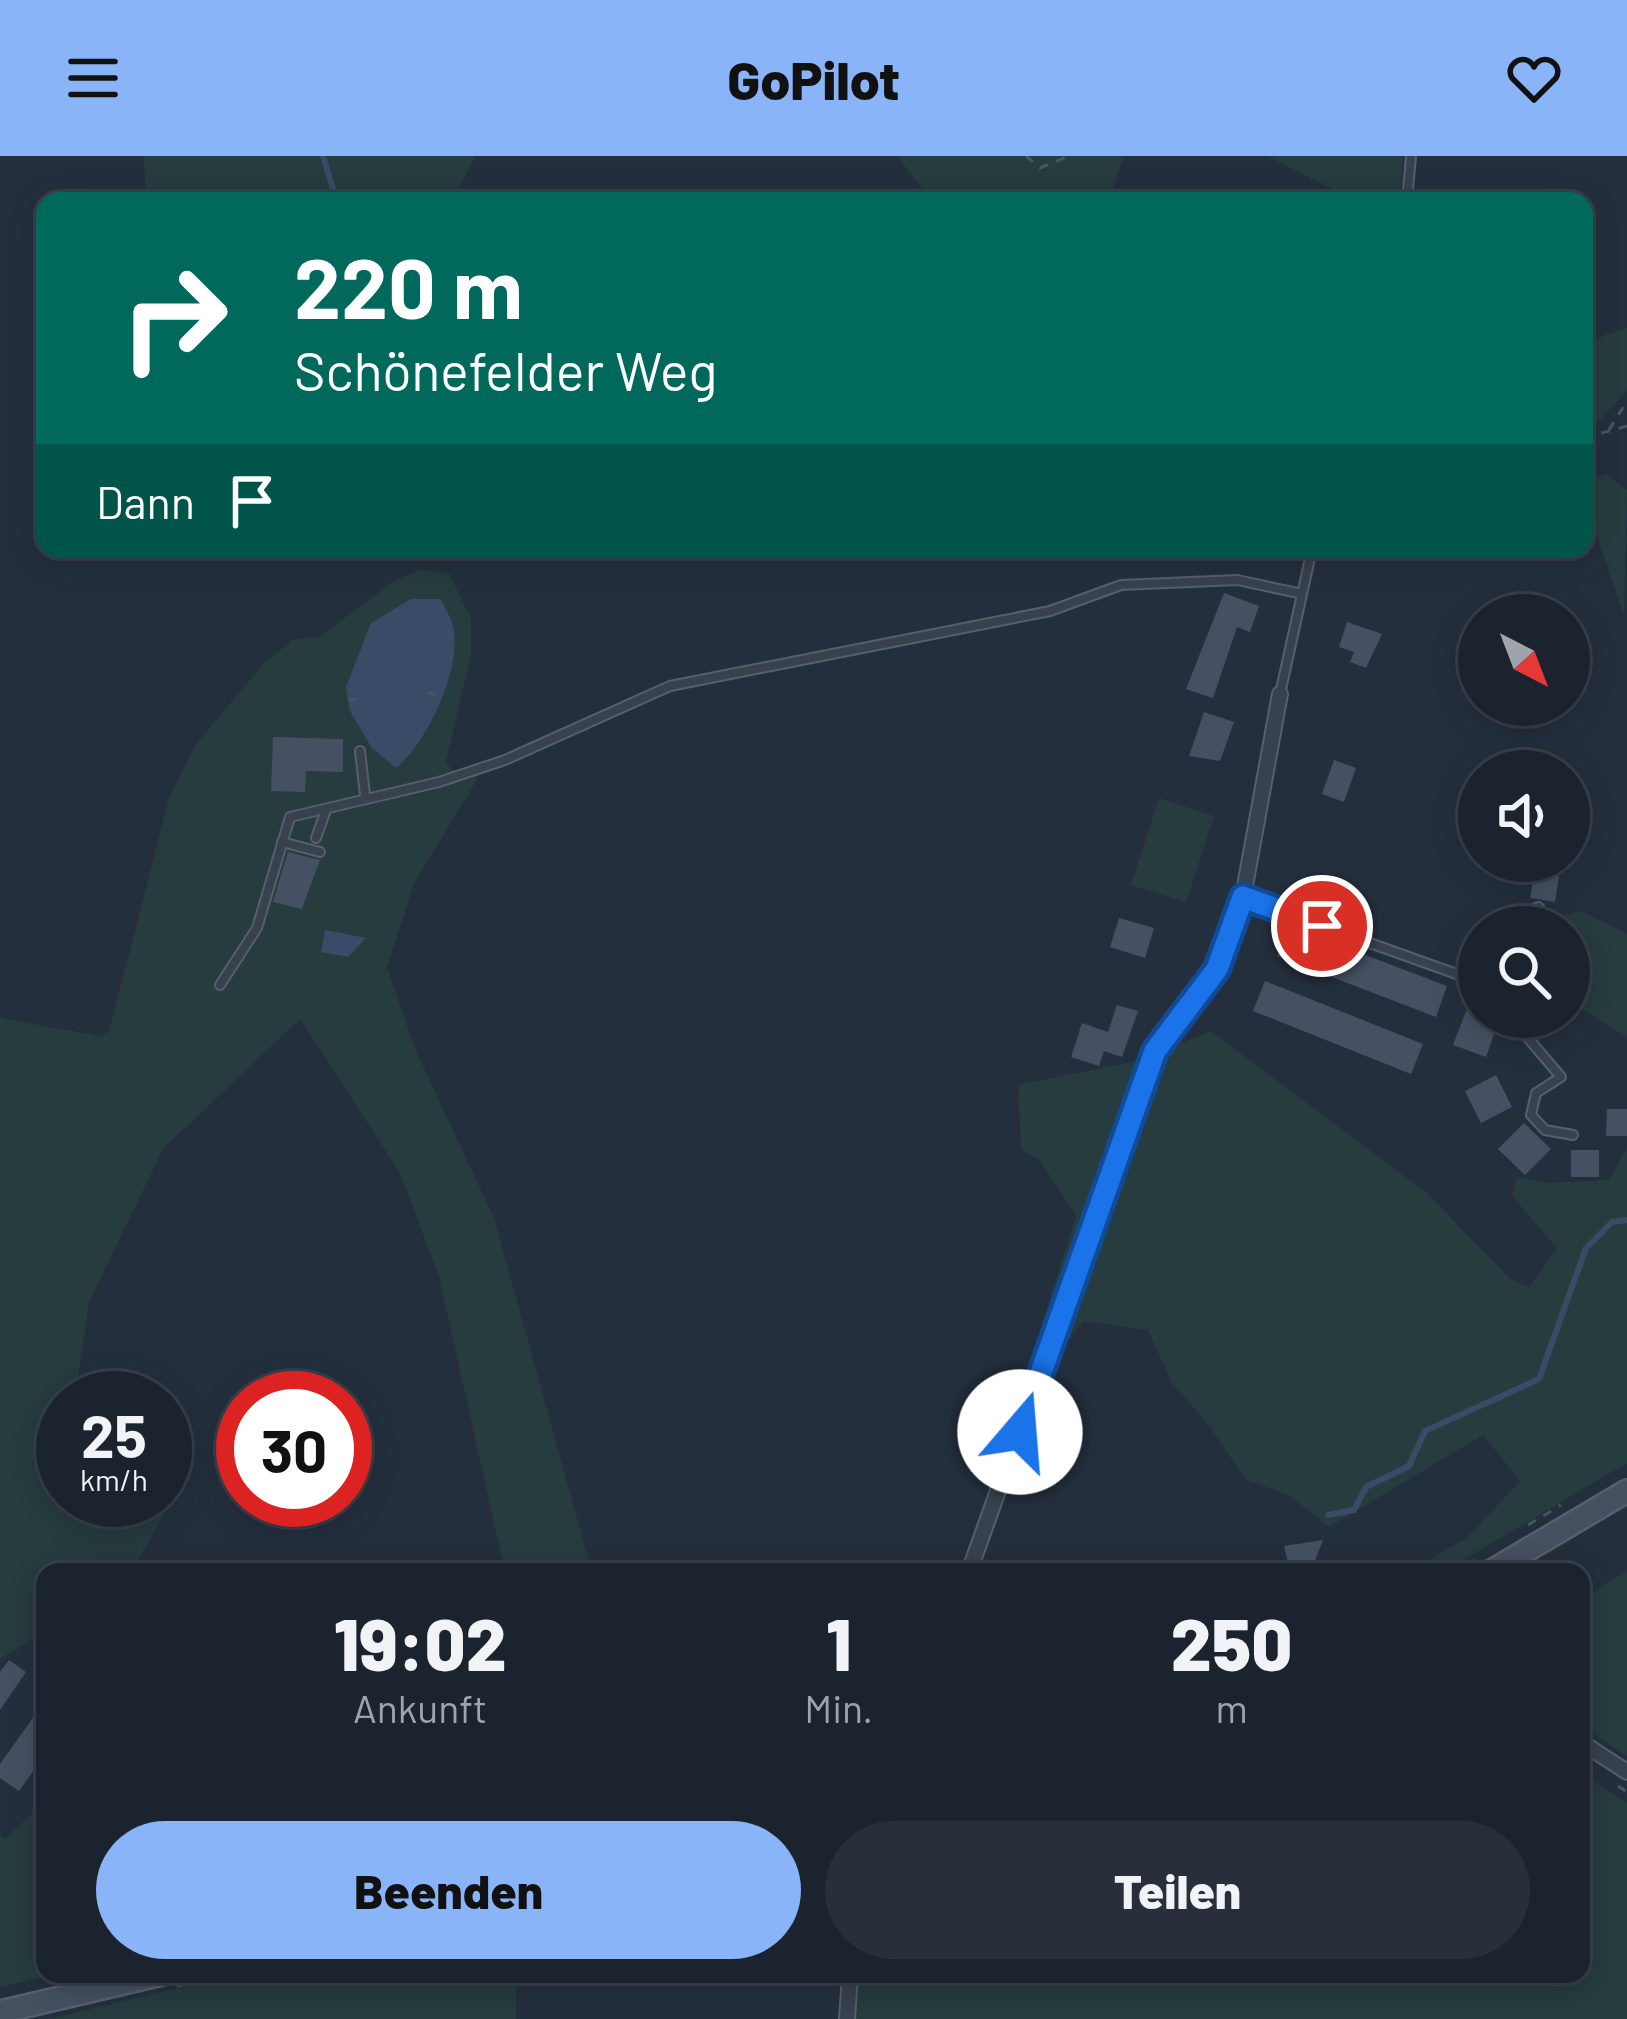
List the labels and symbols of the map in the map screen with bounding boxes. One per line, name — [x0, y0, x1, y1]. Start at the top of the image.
north arrow — [1458, 594, 1590, 726]
pin — [1271, 875, 1373, 977]
position arrow — [957, 1369, 1083, 1495]
speed limit sign: 30 — [216, 1371, 372, 1527]

